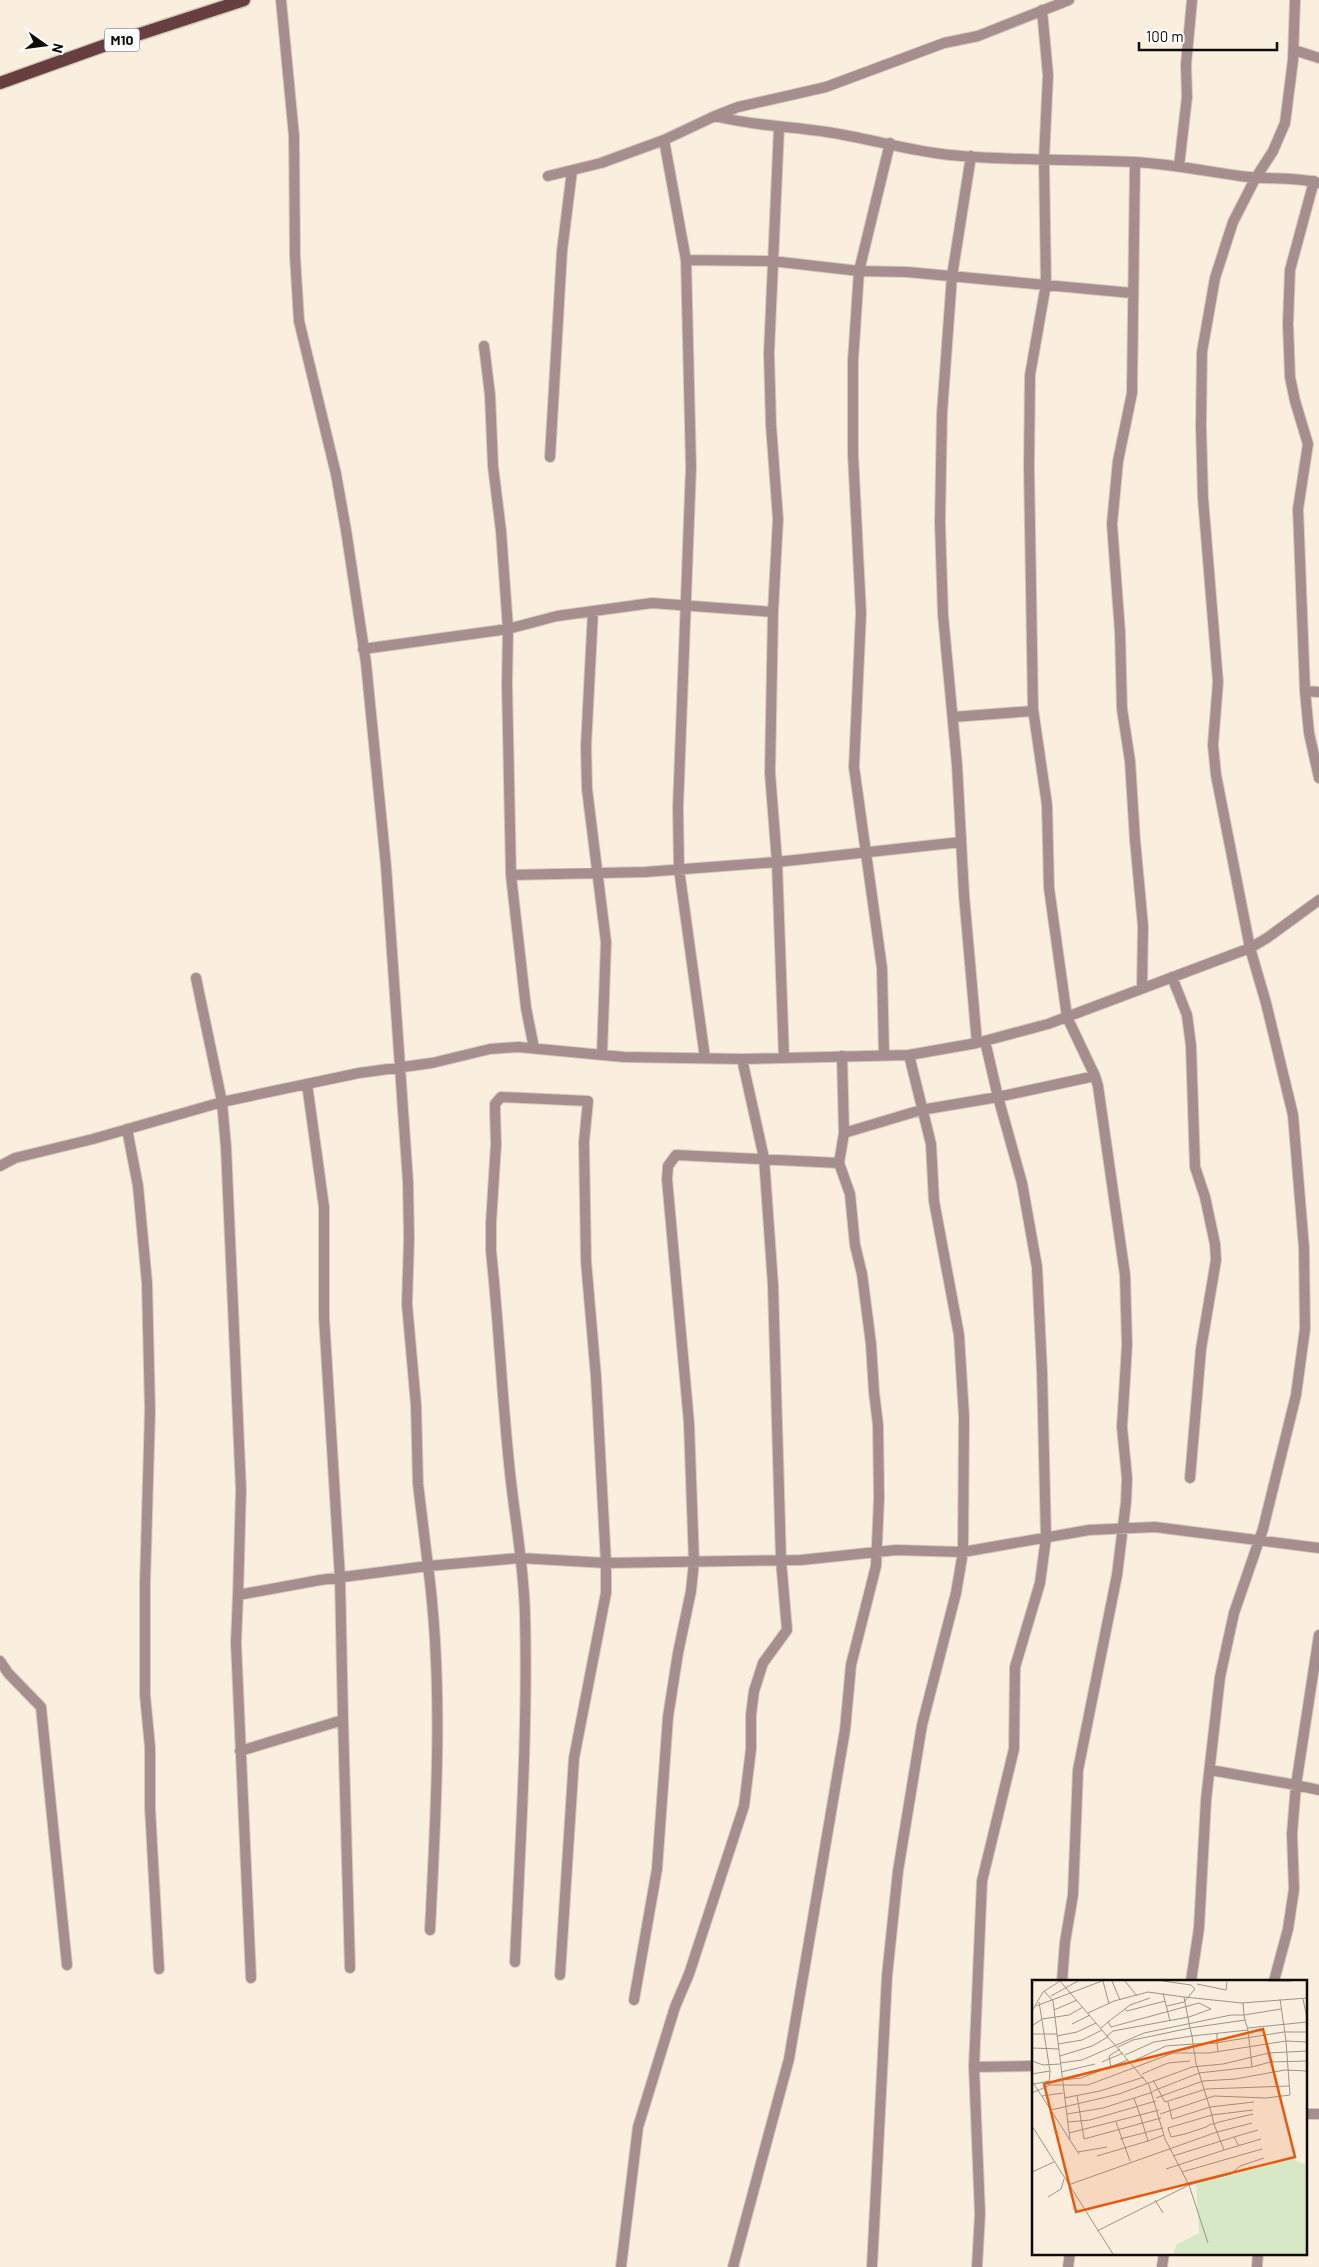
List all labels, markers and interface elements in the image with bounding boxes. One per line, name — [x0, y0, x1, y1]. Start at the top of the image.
north arrow — [20, 20, 70, 70]
scale bar — [1139, 20, 1276, 52]
text: 100 m — [1146, 27, 1184, 45]
road number: M10 — [104, 28, 140, 52]
text: N — [49, 42, 67, 55]
inset map — [1032, 1980, 1306, 2254]

